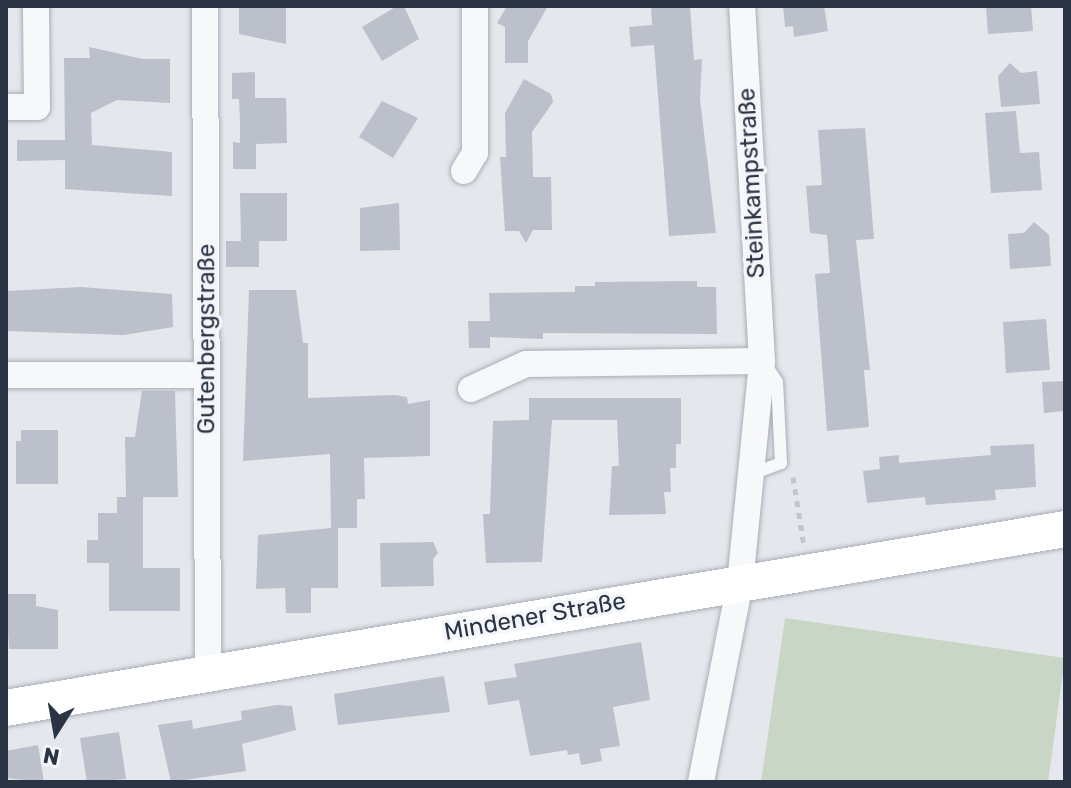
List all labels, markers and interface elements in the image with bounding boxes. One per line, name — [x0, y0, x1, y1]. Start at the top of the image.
street label: Steinkampstraße — [733, 87, 771, 279]
street label: Gutenbergstraße — [193, 244, 221, 434]
street label: Mindener Straße — [442, 587, 628, 647]
north arrow — [16, 692, 96, 772]
text: N — [41, 741, 62, 771]

